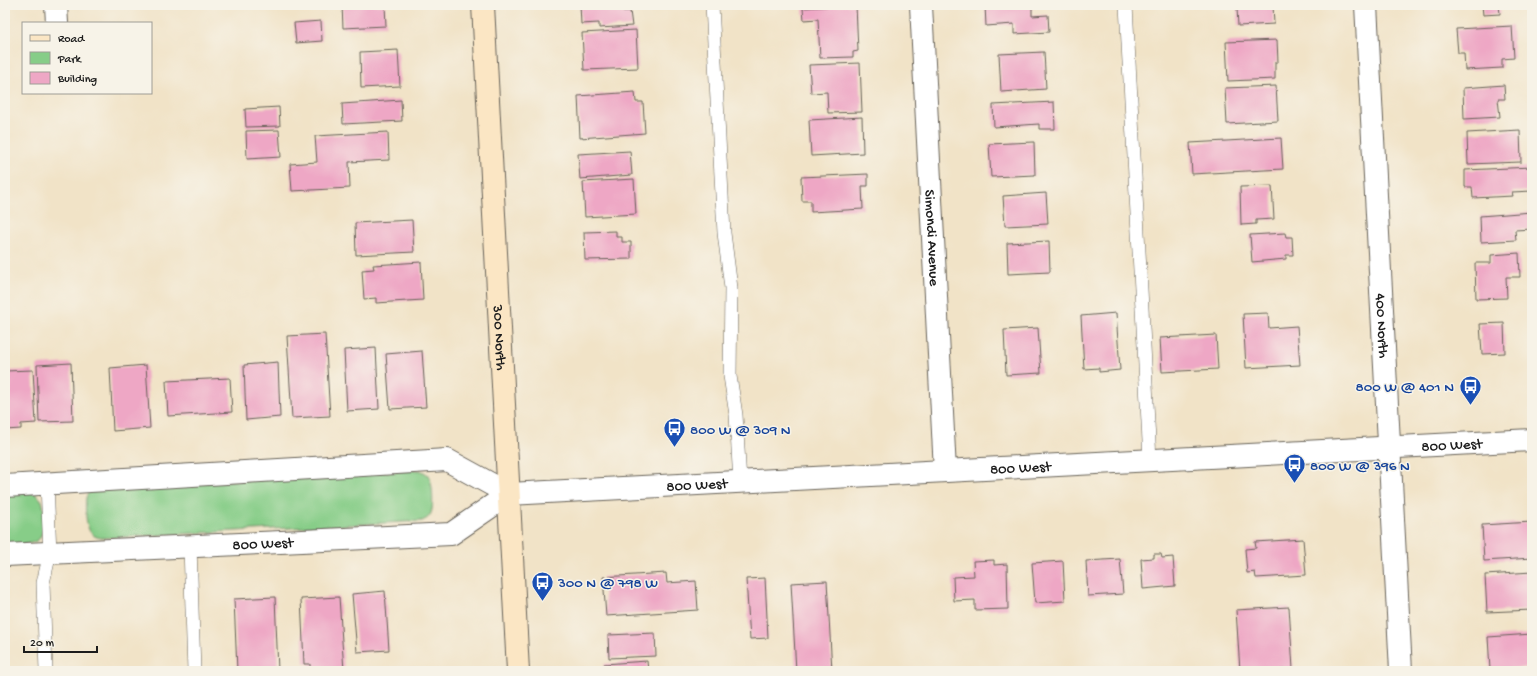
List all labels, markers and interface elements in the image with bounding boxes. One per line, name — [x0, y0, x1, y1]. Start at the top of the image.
legend — [22, 22, 152, 94]
text: Road — [58, 33, 85, 47]
text: Park — [57, 53, 83, 67]
text: Building — [57, 73, 97, 87]
street label: Simondi Avenue — [920, 189, 942, 287]
street label: 400 North — [1370, 293, 1392, 359]
street label: 300 North — [488, 303, 509, 371]
bus stop icon: 800 W @ 401 N — [1457, 373, 1483, 406]
place label: 800 W @ 401 N — [1356, 379, 1454, 397]
bus stop icon: 800 W @ 309 N — [662, 416, 688, 449]
place label: 800 W @ 309 N — [690, 422, 791, 440]
street label: 800 West — [1421, 436, 1485, 457]
bus stop icon: 800 W @ 396 N — [1282, 452, 1308, 485]
street label: 800 West — [990, 458, 1053, 480]
place label: 800 W @ 396 N — [1310, 458, 1410, 476]
street label: 800 West — [666, 475, 730, 497]
street label: 800 West — [232, 534, 296, 555]
bus stop icon: 300 N @ 798 W — [529, 569, 555, 602]
place label: 300 N @ 798 W — [557, 575, 658, 593]
scale bar — [24, 628, 97, 654]
text: 20 m — [30, 637, 55, 651]

